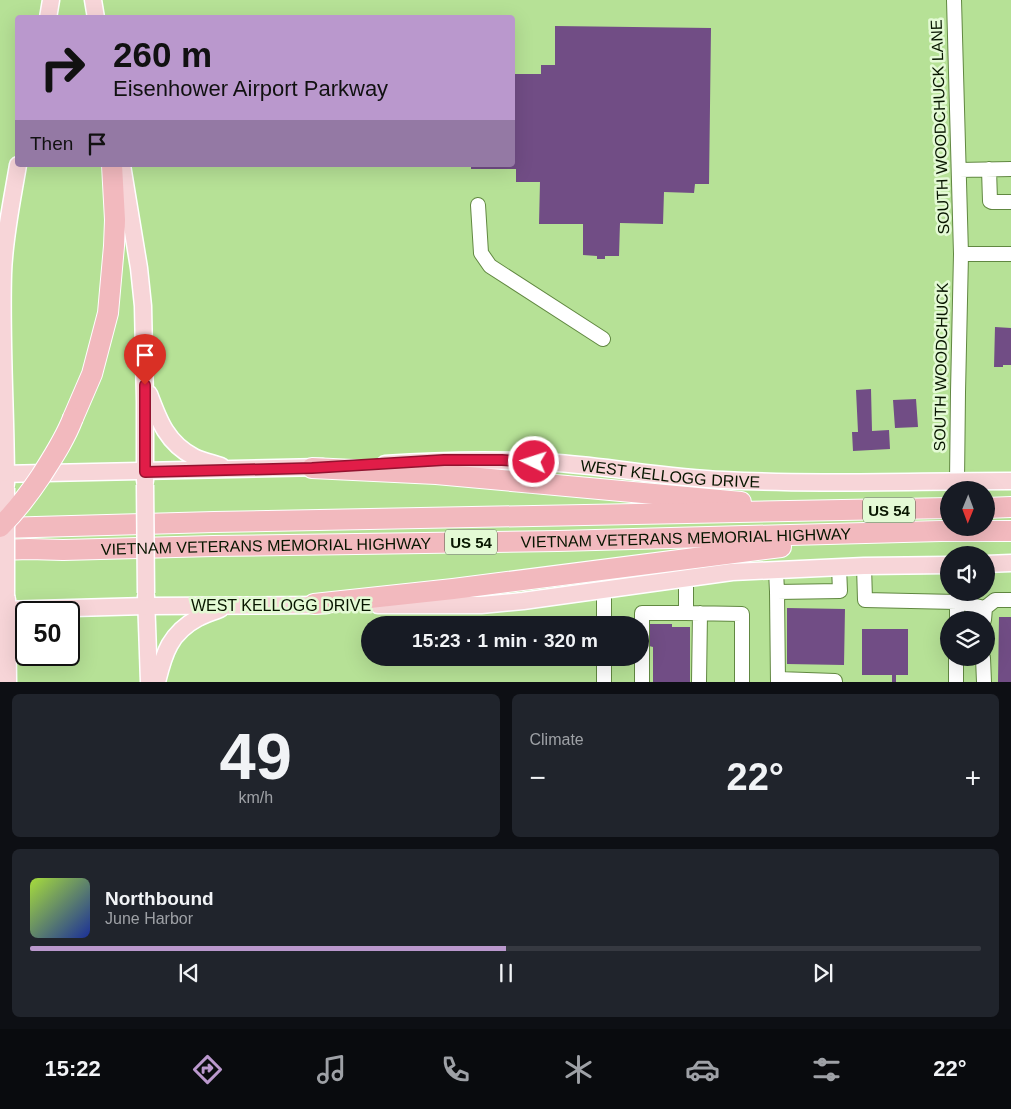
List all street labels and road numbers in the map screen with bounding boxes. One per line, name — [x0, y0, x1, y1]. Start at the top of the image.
street label: SOUTH WOODCHUCK LANE — [928, 19, 952, 235]
street label: SOUTH WOODCHUCK — [931, 282, 951, 452]
street label: WEST KELLOGG DRIVE — [580, 457, 760, 490]
road number: US 54 — [863, 498, 915, 522]
street label: VIETNAM VETERANS MEMORIAL HIGHWAY — [521, 525, 851, 550]
road number: US 54 — [445, 530, 497, 554]
street label: VIETNAM VETERANS MEMORIAL HIGHWAY — [101, 534, 431, 557]
street label: WEST KELLOGG DRIVE — [191, 597, 371, 614]

